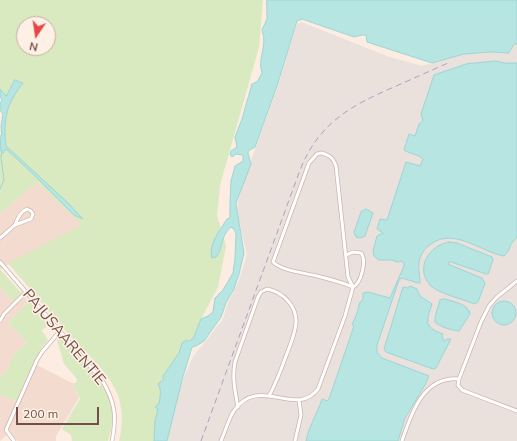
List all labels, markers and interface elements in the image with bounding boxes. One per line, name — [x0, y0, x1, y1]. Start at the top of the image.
north arrow — [16, 16, 56, 56]
text: N — [28, 39, 39, 54]
street label: PAJUSAARENTIE — [19, 285, 109, 389]
scale bar — [18, 399, 101, 425]
text: 200 m — [23, 406, 58, 421]

